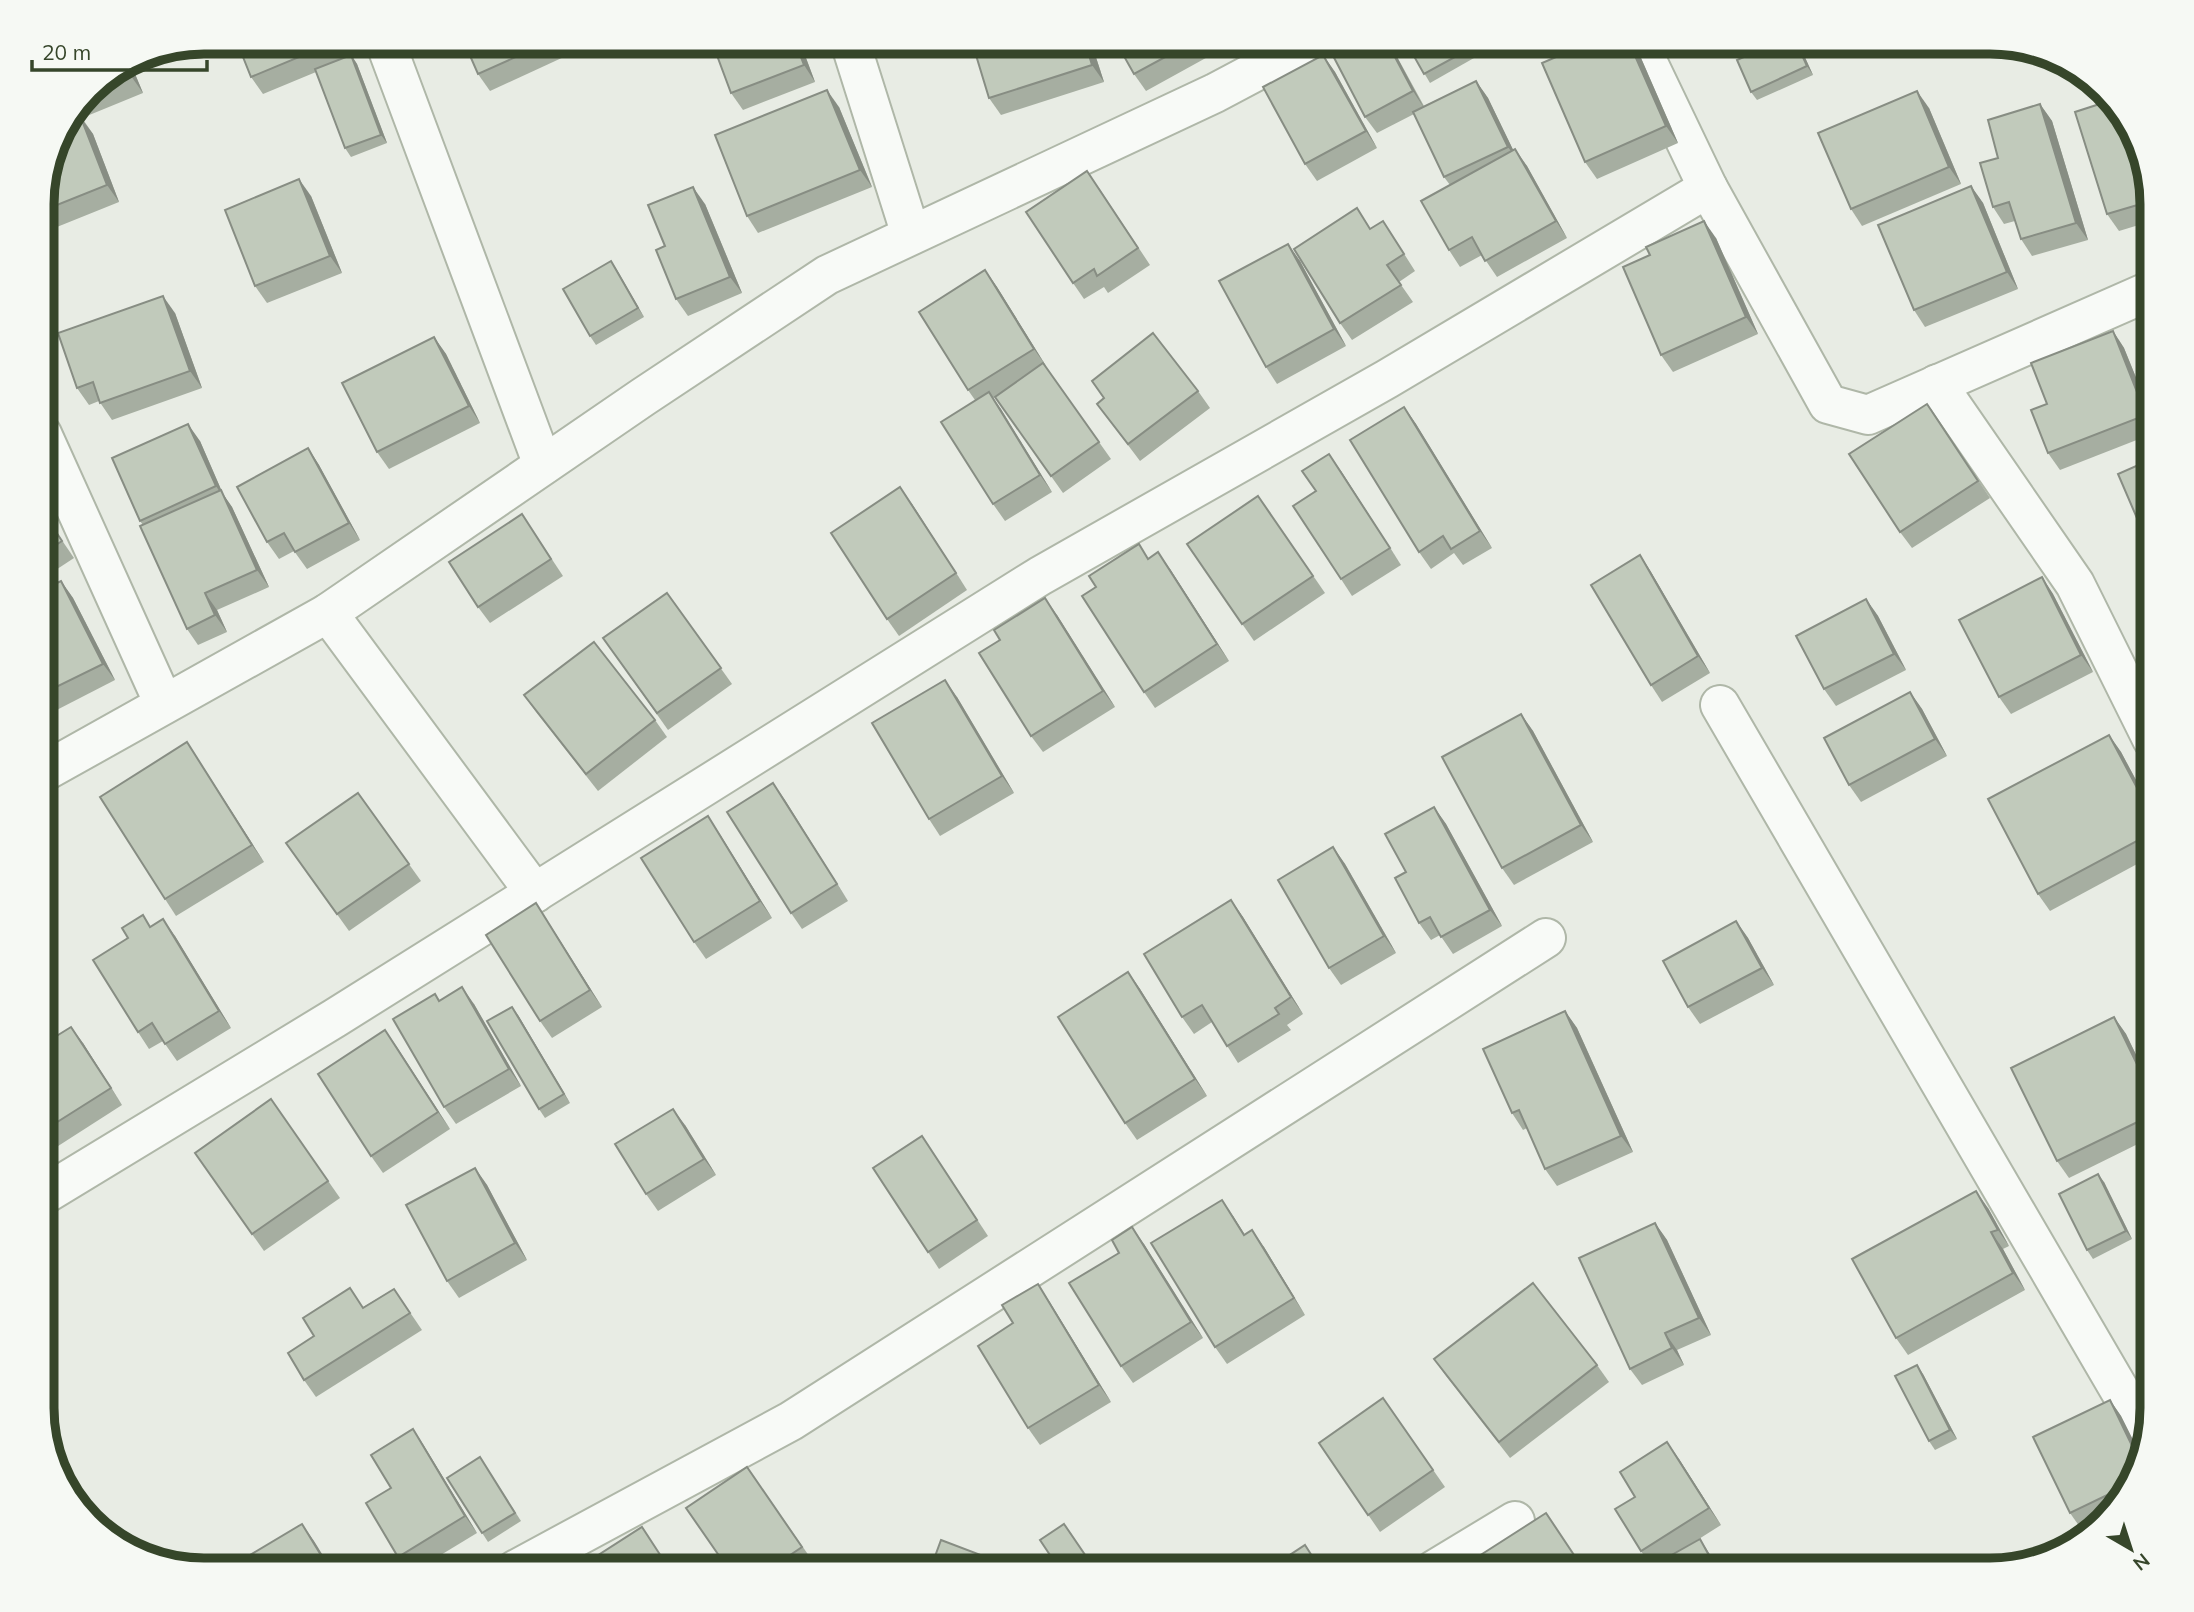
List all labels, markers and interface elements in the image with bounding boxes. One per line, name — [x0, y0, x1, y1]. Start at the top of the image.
scale bar — [32, 28, 206, 72]
text: 20 m — [42, 39, 91, 65]
north arrow — [2096, 1514, 2166, 1584]
text: N — [2129, 1548, 2155, 1576]

